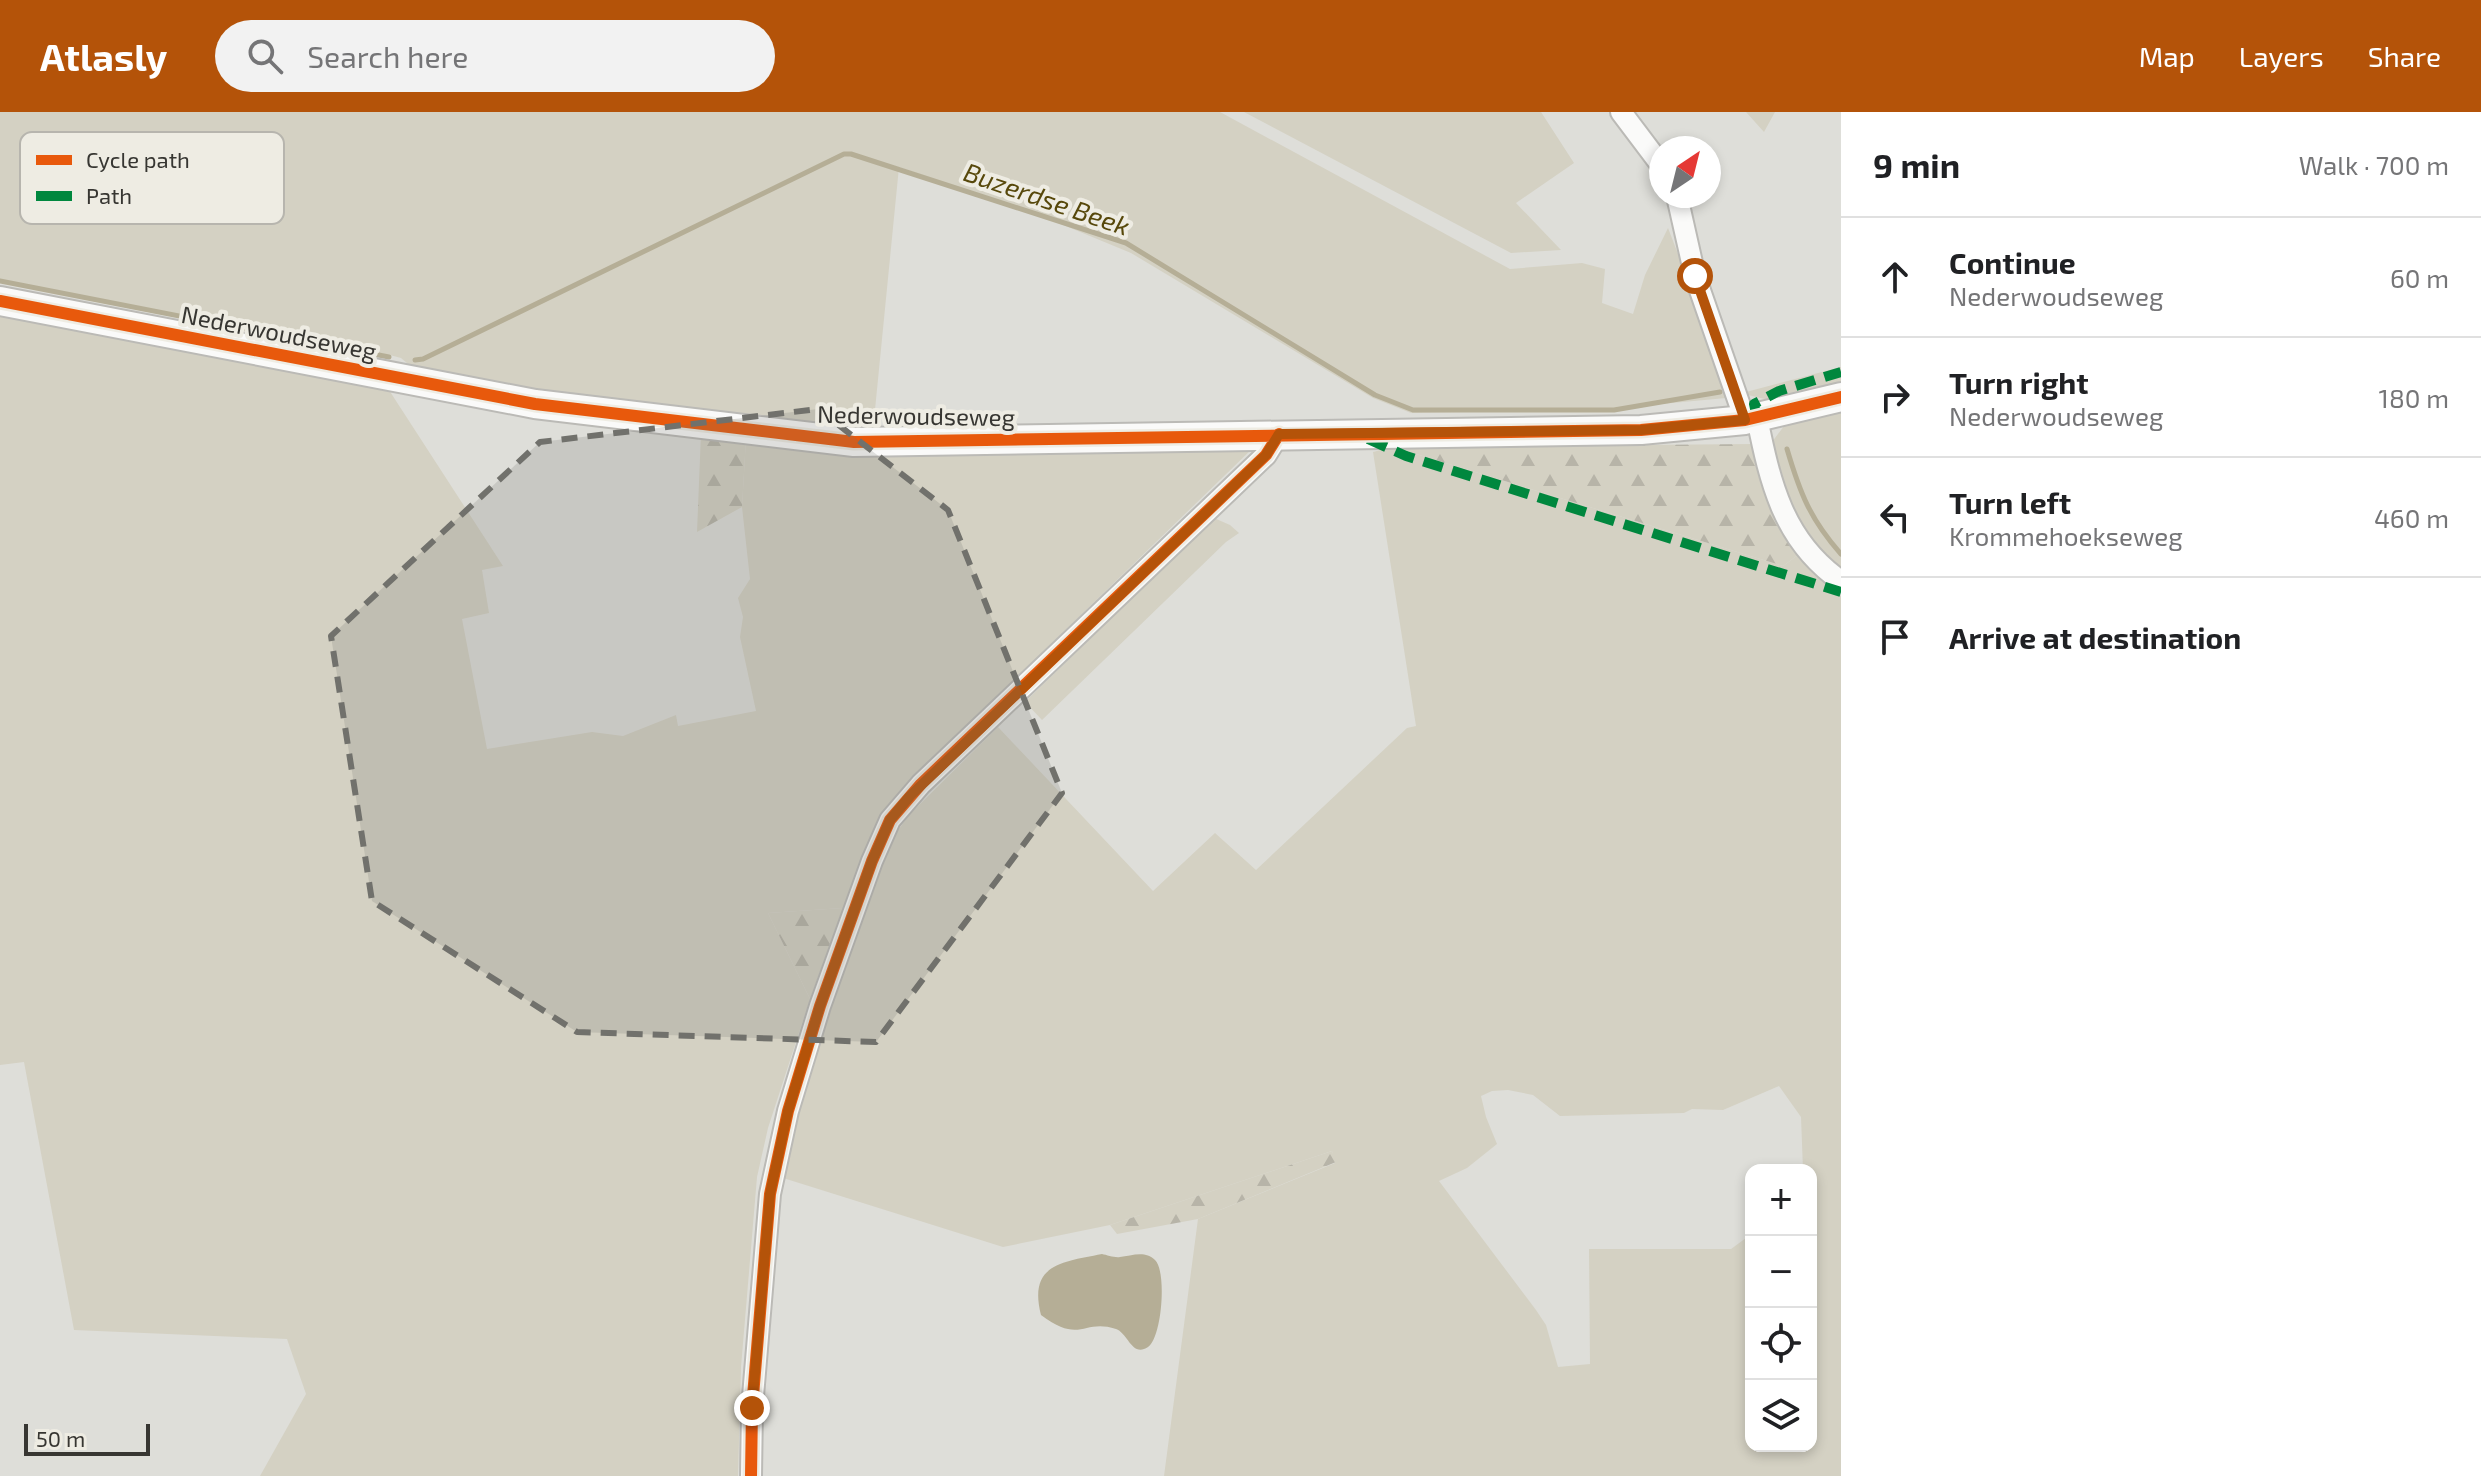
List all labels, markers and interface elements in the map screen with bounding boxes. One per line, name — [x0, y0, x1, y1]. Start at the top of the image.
search box — [215, 20, 775, 92]
text: Atlasly — [40, 33, 167, 79]
icon: search — [243, 34, 287, 78]
text: Search here — [307, 38, 468, 74]
text: Map — [2139, 39, 2195, 73]
text: Layers — [2239, 39, 2324, 73]
text: Share — [2368, 39, 2441, 73]
legend — [20, 132, 284, 224]
north arrow — [1649, 136, 1721, 208]
text: 9 min — [1873, 144, 1960, 185]
text: Cycle path — [86, 146, 190, 172]
text: Walk · 700 m — [2299, 149, 2449, 180]
water label: Buzerdse Beek — [960, 155, 1134, 241]
text: Path — [86, 182, 132, 208]
text: Continue — [1949, 244, 2076, 280]
icon: ahead — [1873, 255, 1917, 299]
route start — [1677, 258, 1713, 294]
text: 60 m — [2390, 262, 2449, 293]
text: Nederwoudseweg — [1949, 280, 2163, 311]
street label: Nederwoudseweg — [179, 299, 379, 365]
text: Turn right — [1949, 364, 2089, 400]
icon: right — [1873, 375, 1917, 419]
text: 180 m — [2379, 382, 2449, 413]
street label: Nederwoudseweg — [817, 399, 1015, 431]
text: Nederwoudseweg — [1949, 400, 2163, 431]
text: Turn left — [1949, 484, 2071, 520]
icon: left — [1873, 495, 1917, 539]
text: 460 m — [2374, 502, 2449, 533]
text: Krommehoekseweg — [1949, 520, 2183, 551]
icon: arrive — [1873, 615, 1917, 659]
text: Arrive at destination — [1949, 619, 2241, 655]
map controls — [1745, 1164, 1817, 1452]
button: + — [1745, 1164, 1817, 1236]
button: − — [1745, 1236, 1817, 1308]
button: locate — [1745, 1308, 1817, 1380]
button: layers — [1745, 1380, 1817, 1452]
route end — [734, 1390, 770, 1426]
scale bar — [24, 1420, 150, 1456]
text: 50 m — [36, 1425, 85, 1451]

